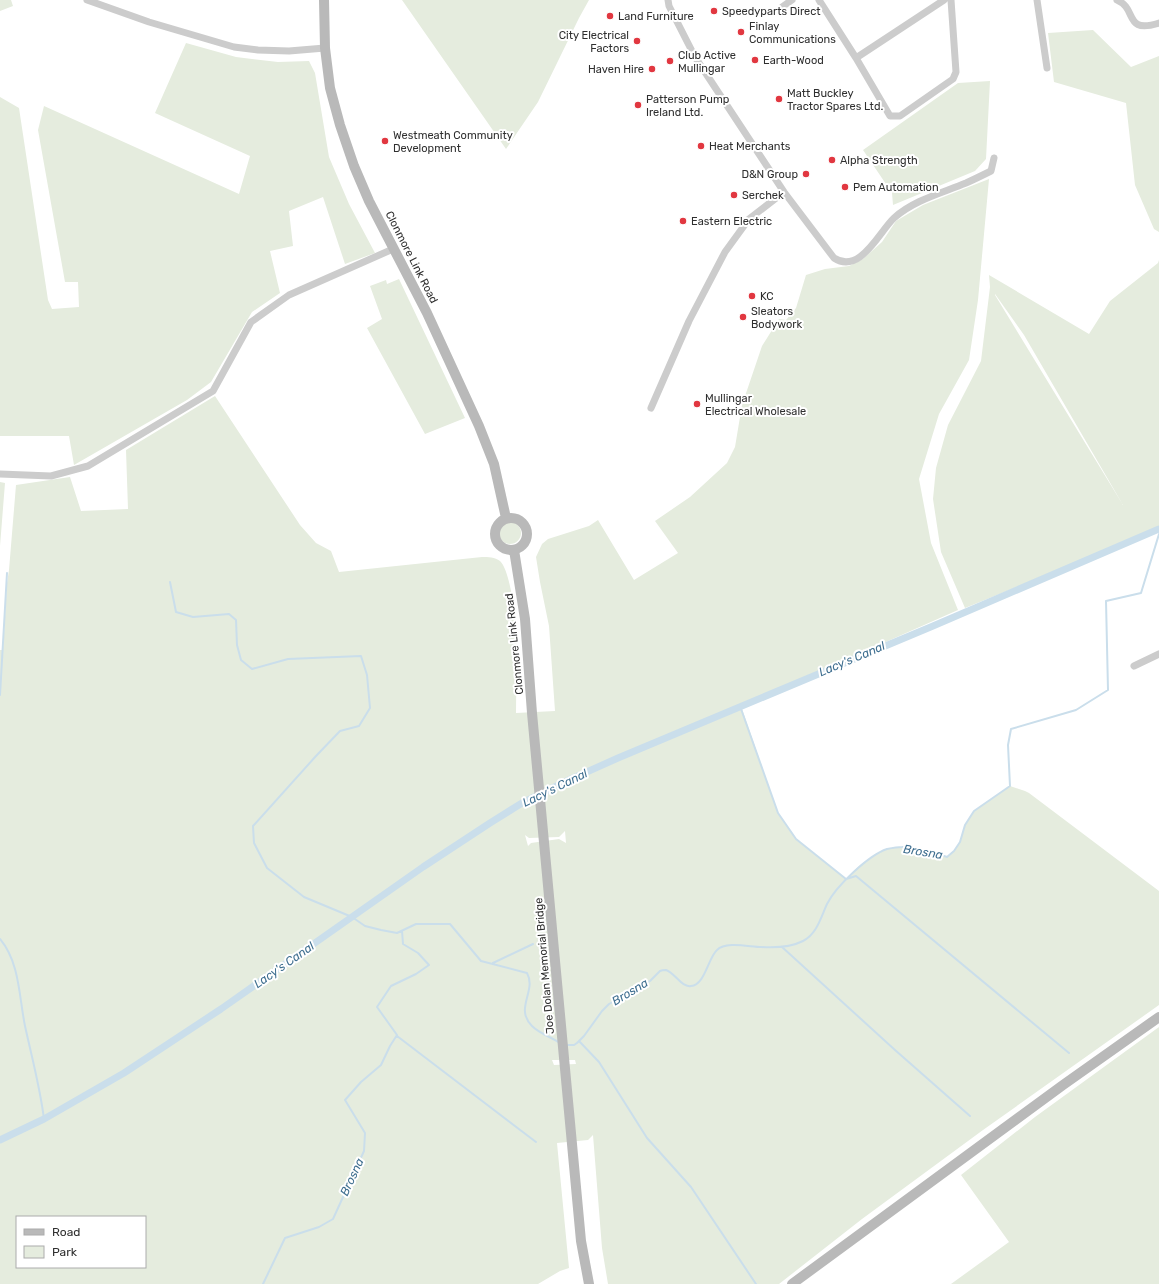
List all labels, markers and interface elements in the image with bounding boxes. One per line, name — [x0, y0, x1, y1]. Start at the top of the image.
place label: Speedyparts Direct — [722, 5, 821, 18]
marker: Speedyparts Direct — [709, 6, 719, 16]
place label: Land Furniture — [618, 10, 694, 23]
marker: Land Furniture — [605, 11, 615, 21]
place label: Finlay Communications — [749, 20, 836, 46]
marker: Finlay Communications — [736, 27, 746, 37]
place label: City Electrical Factors — [559, 29, 629, 55]
marker: City Electrical Factors — [632, 36, 642, 46]
place label: Club Active Mullingar — [678, 49, 736, 75]
place label: Earth-Wood — [763, 54, 824, 67]
marker: Earth-Wood — [750, 55, 760, 65]
marker: Club Active Mullingar — [665, 56, 675, 66]
place label: Haven Hire — [588, 63, 644, 76]
marker: Haven Hire — [647, 64, 657, 74]
place label: Matt Buckley Tractor Spares Ltd. — [787, 87, 883, 113]
place label: Patterson Pump Ireland Ltd. — [646, 93, 729, 119]
marker: Matt Buckley Tractor Spares Ltd. — [774, 94, 784, 104]
marker: Patterson Pump Ireland Ltd. — [633, 100, 643, 110]
place label: Westmeath Community Development — [393, 129, 513, 155]
marker: Westmeath Community Development — [380, 136, 390, 146]
place label: Heat Merchants — [709, 140, 791, 153]
marker: Heat Merchants — [696, 141, 706, 151]
place label: Alpha Strength — [840, 154, 918, 167]
marker: Alpha Strength — [827, 155, 837, 165]
place label: D&N Group — [741, 168, 798, 181]
marker: D&N Group — [801, 169, 811, 179]
place label: Pem Automation — [853, 181, 939, 194]
marker: Pem Automation — [840, 182, 850, 192]
place label: Serchek — [742, 189, 784, 202]
marker: Serchek — [729, 190, 739, 200]
street label: Clonmore Link Road — [383, 209, 440, 306]
place label: Eastern Electric — [691, 215, 772, 228]
marker: Eastern Electric — [678, 216, 688, 226]
place label: KC — [760, 290, 774, 303]
marker: KC — [747, 291, 757, 301]
place label: Sleators Bodywork — [751, 305, 802, 331]
marker: Sleators Bodywork — [738, 312, 748, 322]
place label: Mullingar Electrical Wholesale — [705, 392, 806, 418]
marker: Mullingar Electrical Wholesale — [692, 399, 702, 409]
street label: Clonmore Link Road — [503, 593, 526, 695]
water label: Lacy's Canal — [817, 638, 888, 679]
water label: Lacy's Canal — [520, 766, 591, 810]
water label: Brosna — [902, 842, 944, 862]
street label: Joe Dolan Memorial Bridge — [532, 897, 557, 1035]
water label: Lacy's Canal — [251, 938, 318, 991]
water label: Brosna — [609, 976, 651, 1008]
water label: Brosna — [337, 1156, 367, 1198]
legend — [16, 1216, 146, 1268]
text: Road — [52, 1225, 80, 1239]
text: Park — [52, 1245, 78, 1259]

